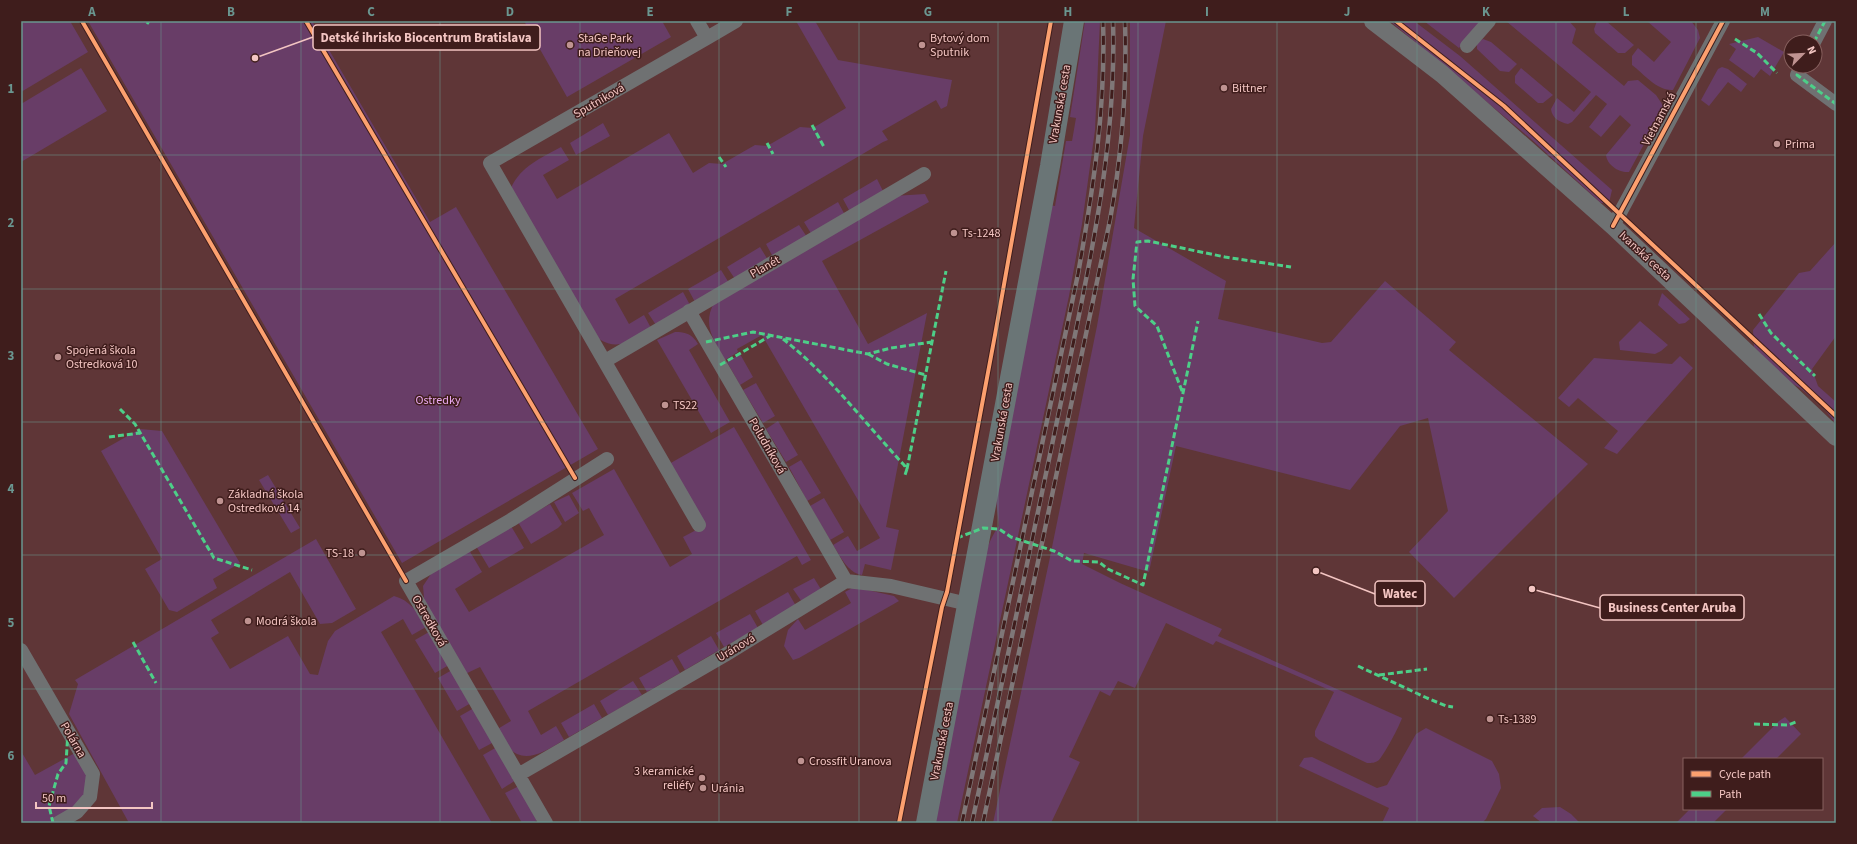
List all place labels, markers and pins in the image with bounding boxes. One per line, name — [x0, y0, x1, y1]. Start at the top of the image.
callout: Detské ihrisko Biocentrum Bratislava — [313, 25, 540, 50]
place label: StaGe Park na Drieňovej — [578, 30, 641, 61]
place label: Bytový dom Sputnik — [930, 30, 990, 61]
marker: StaGe Park na Drieňovej — [565, 40, 575, 50]
marker: Bytový dom Sputnik — [917, 40, 927, 50]
place label: Bittner — [1232, 80, 1267, 97]
marker: Bittner — [1219, 83, 1229, 93]
place label: Prima — [1785, 136, 1815, 153]
marker: Prima — [1772, 139, 1782, 149]
place label: Ts-1248 — [962, 225, 1000, 242]
marker: Ts-1248 — [949, 228, 959, 238]
place label: Spojená škola Ostredková 10 — [66, 342, 137, 373]
marker: Spojená škola Ostredková 10 — [53, 352, 63, 362]
place label: TS22 — [673, 397, 697, 414]
marker: TS22 — [660, 400, 670, 410]
place label: Základná škola Ostredková 14 — [228, 486, 303, 517]
marker: Základná škola Ostredková 14 — [215, 496, 225, 506]
place label: TS-18 — [326, 545, 354, 562]
marker: TS-18 — [357, 548, 367, 558]
callout: Watec — [1375, 581, 1425, 606]
callout: Business Center Aruba — [1600, 595, 1744, 620]
place label: Modrá škola — [256, 613, 317, 630]
marker: Modrá škola — [243, 616, 253, 626]
place label: Ts-1389 — [1498, 711, 1536, 728]
marker: Ts-1389 — [1485, 714, 1495, 724]
place label: Crossfit Uranova — [809, 753, 891, 770]
marker: Crossfit Uranova — [796, 756, 806, 766]
place label: 3 keramické reliéfy — [634, 763, 694, 794]
marker: 3 keramické reliéfy — [697, 773, 707, 783]
place label: Uránia — [711, 780, 744, 797]
marker: Uránia — [698, 783, 708, 793]

